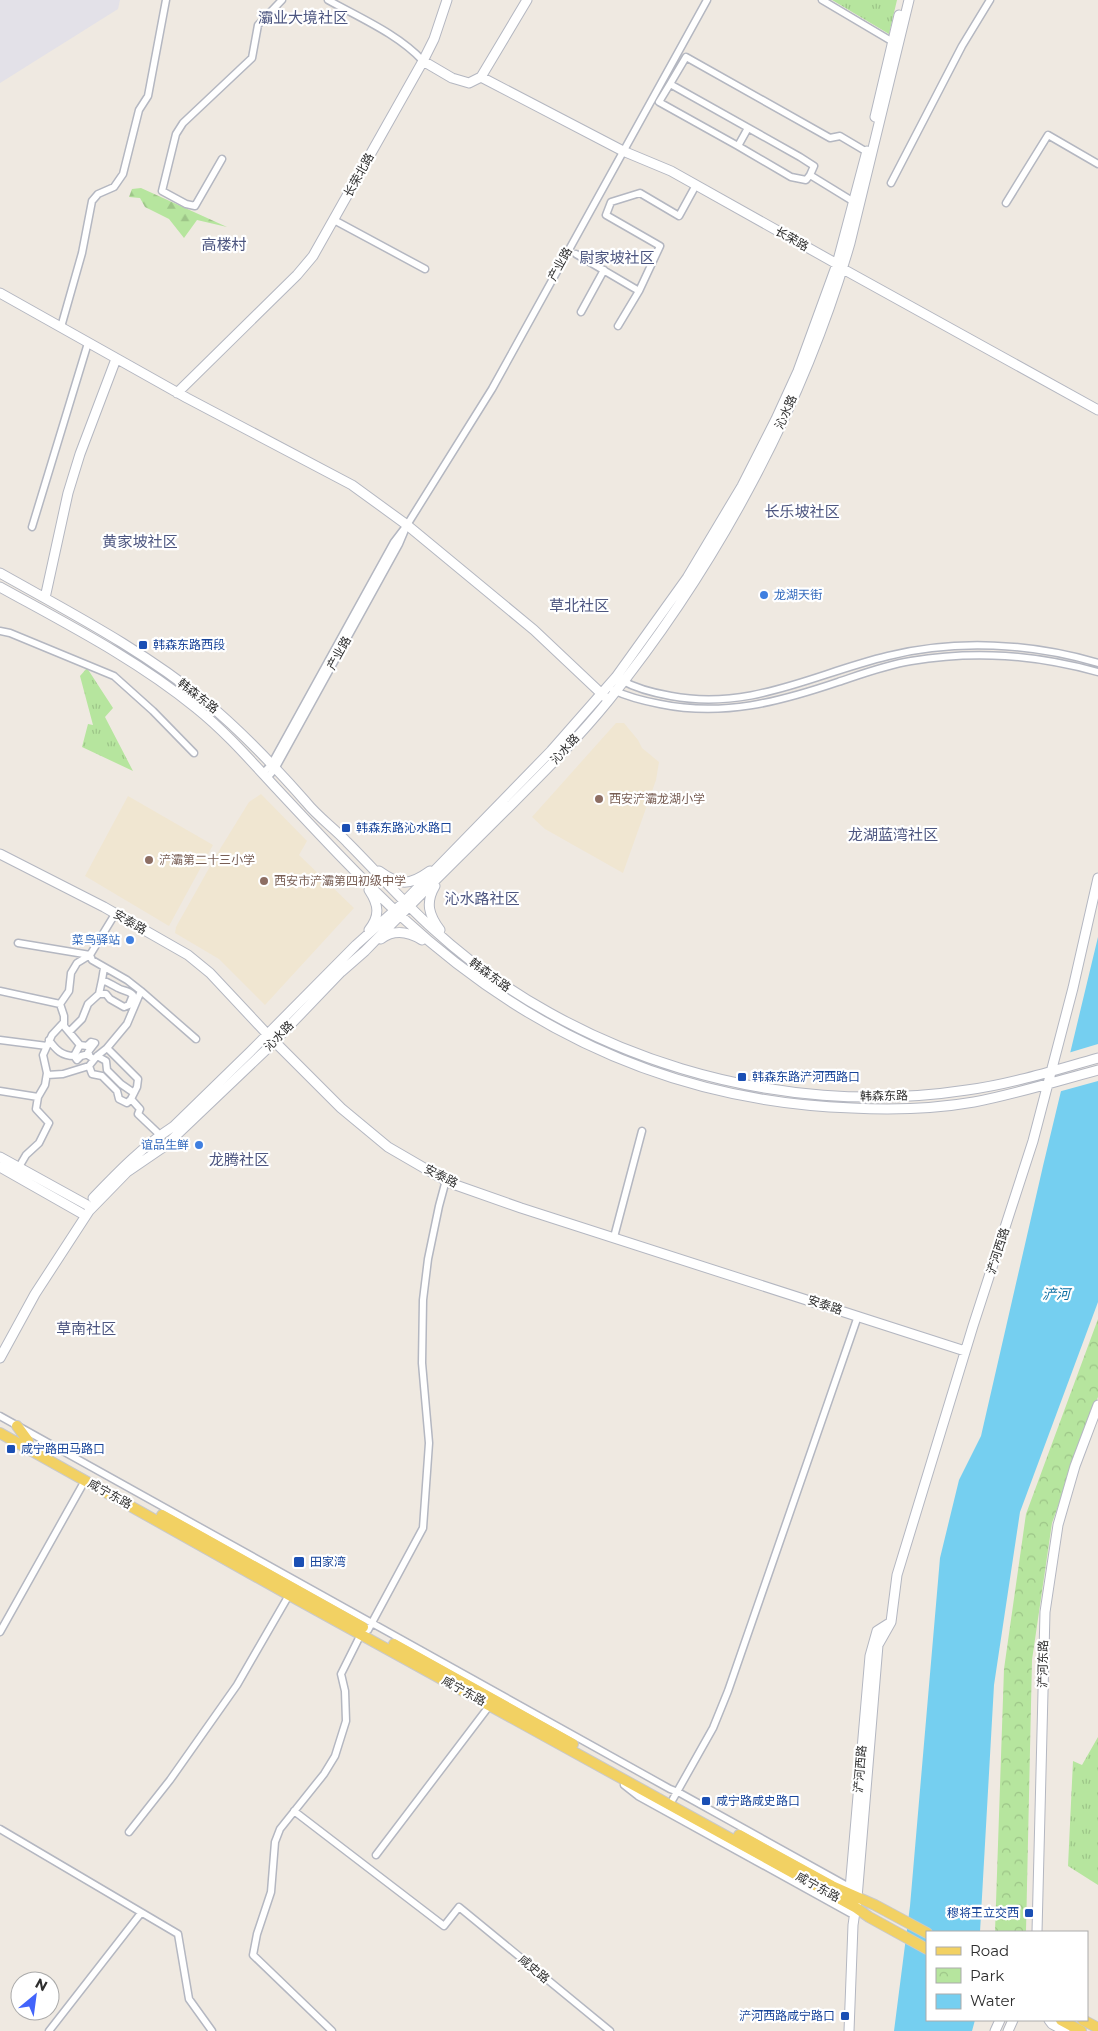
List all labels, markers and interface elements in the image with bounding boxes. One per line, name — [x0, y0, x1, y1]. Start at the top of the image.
district label: 灞业大境社区 — [258, 8, 348, 27]
street label: 长荣北路 — [340, 150, 377, 199]
street label: 长荣路 — [773, 223, 812, 254]
district label: 高楼村 — [201, 235, 247, 254]
street label: 产业路 — [544, 244, 575, 283]
district label: 尉家坡社区 — [579, 248, 655, 267]
street label: 沁水路 — [771, 392, 800, 431]
district label: 长乐坡社区 — [764, 502, 840, 521]
district label: 黄家坡社区 — [102, 532, 178, 551]
place label: 龙湖天街 — [774, 587, 822, 602]
marker: 龙湖天街 — [758, 589, 770, 601]
district label: 草北社区 — [549, 596, 609, 615]
street label: 产业路 — [323, 633, 354, 672]
place label: 韩森东路西段 — [153, 637, 225, 652]
marker: 韩森东路西段 — [137, 639, 149, 651]
street label: 韩森东路 — [175, 675, 222, 716]
street label: 沁水路 — [547, 730, 582, 767]
place label: 西安浐灞龙湖小学 — [609, 791, 705, 806]
marker: 西安浐灞龙湖小学 — [593, 793, 605, 805]
place label: 韩森东路沁水路口 — [356, 820, 452, 835]
marker: 韩森东路沁水路口 — [340, 822, 352, 834]
district label: 龙湖蓝湾社区 — [848, 825, 938, 844]
place label: 浐灞第二十三小学 — [159, 852, 255, 867]
marker: 浐灞第二十三小学 — [143, 854, 155, 866]
place label: 西安市浐灞第四初级中学 — [274, 873, 406, 888]
marker: 西安市浐灞第四初级中学 — [258, 875, 270, 887]
district label: 沁水路社区 — [444, 889, 520, 908]
street label: 安泰路 — [111, 906, 150, 937]
place label: 菜鸟驿站 — [72, 932, 120, 947]
marker: 菜鸟驿站 — [124, 934, 136, 946]
street label: 韩森东路 — [466, 954, 514, 995]
street label: 沁水路 — [261, 1017, 297, 1054]
place label: 韩森东路浐河西路口 — [752, 1069, 860, 1084]
marker: 韩森东路浐河西路口 — [736, 1071, 748, 1083]
street label: 韩森东路 — [860, 1088, 908, 1103]
place label: 谊品生鲜 — [141, 1137, 189, 1152]
marker: 谊品生鲜 — [193, 1139, 205, 1151]
district label: 龙腾社区 — [209, 1150, 269, 1169]
street label: 安泰路 — [422, 1161, 461, 1190]
street label: 浐河西路 — [983, 1226, 1012, 1276]
water label: 浐河 — [1042, 1285, 1073, 1303]
street label: 安泰路 — [806, 1292, 845, 1317]
district label: 草南社区 — [56, 1319, 116, 1338]
place label: 咸宁路田马路口 — [21, 1441, 105, 1456]
marker: 咸宁路田马路口 — [5, 1443, 17, 1455]
street label: 咸宁东路 — [86, 1475, 135, 1512]
place label: 田家湾 — [310, 1554, 346, 1569]
marker: 田家湾 — [292, 1555, 306, 1569]
street label: 浐河东路 — [1035, 1640, 1050, 1688]
street label: 咸宁东路 — [440, 1672, 489, 1709]
street label: 浐河西路 — [850, 1744, 869, 1794]
place label: 咸宁路咸史路口 — [716, 1793, 800, 1808]
marker: 咸宁路咸史路口 — [700, 1795, 712, 1807]
street label: 咸宁东路 — [794, 1868, 843, 1905]
place label: 穆将王立交西 — [947, 1905, 1019, 1920]
marker: 穆将王立交西 — [1023, 1907, 1035, 1919]
legend — [926, 1931, 1088, 2021]
text: Road — [970, 1941, 1009, 1960]
street label: 咸史路 — [516, 1951, 553, 1986]
text: Park — [970, 1966, 1004, 1985]
north arrow — [10, 1971, 60, 2021]
text: N — [32, 1974, 51, 1995]
text: Water — [970, 1991, 1016, 2010]
place label: 浐河西路咸宁路口 — [739, 2008, 835, 2023]
marker: 浐河西路咸宁路口 — [839, 2010, 851, 2022]

